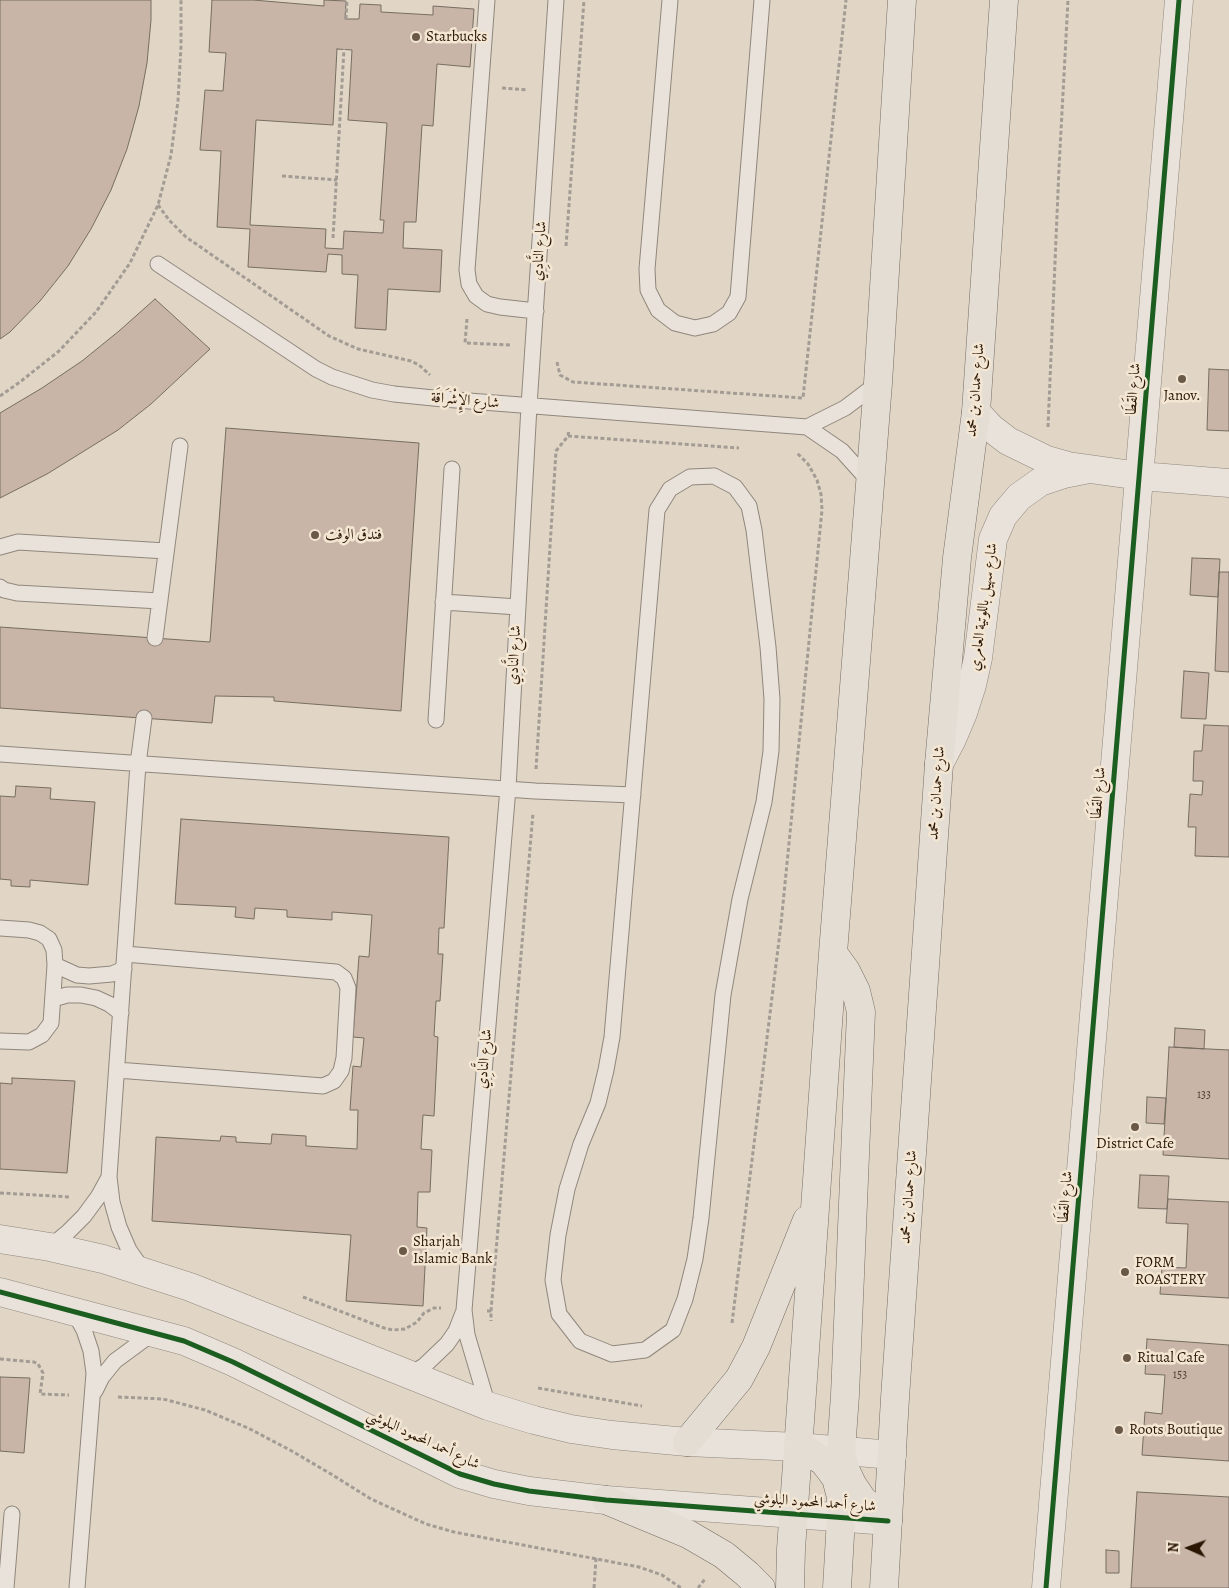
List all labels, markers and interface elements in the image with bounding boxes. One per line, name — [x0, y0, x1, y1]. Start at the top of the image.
place label: Starbucks — [426, 28, 487, 46]
marker: Starbucks — [410, 31, 422, 43]
street label: شارع النَّادِي — [529, 220, 551, 282]
street label: شارع حمدان بن محمد — [963, 342, 989, 438]
street label: شارع القَطَا — [1123, 362, 1145, 416]
marker: Janov. — [1176, 373, 1188, 385]
place label: Janov. — [1163, 387, 1201, 405]
street label: شارع الإِشْرَاقَة — [430, 389, 500, 413]
place label: فندق الوفت — [325, 526, 382, 544]
marker: فندق الوفت — [309, 529, 321, 541]
street label: شارع سهيل باللوتية العامري — [966, 542, 1002, 672]
street label: شارع النَّادِي — [504, 624, 526, 686]
street label: شارع حمدان بن محمد — [925, 745, 949, 841]
street label: شارع القَطَا — [1088, 766, 1110, 820]
street label: شارع النَّادِي — [473, 1028, 497, 1090]
house number: 133 — [1197, 1088, 1211, 1102]
marker: District Cafe — [1129, 1121, 1141, 1133]
place label: District Cafe — [1096, 1135, 1174, 1153]
street label: شارع حمدان بن محمد — [897, 1149, 921, 1245]
street label: شارع القَطَا — [1055, 1170, 1077, 1224]
place label: Sharjah Islamic Bank — [413, 1233, 492, 1268]
marker: Sharjah Islamic Bank — [397, 1245, 409, 1257]
place label: FORM ROASTERY — [1135, 1254, 1205, 1289]
marker: FORM ROASTERY — [1119, 1266, 1131, 1278]
place label: Ritual Cafe — [1137, 1349, 1205, 1367]
marker: Ritual Cafe — [1121, 1352, 1133, 1364]
house number: 153 — [1173, 1368, 1187, 1382]
street label: شارع أحمد المحمود البلوشي — [364, 1406, 482, 1474]
place label: Roots Boutique — [1129, 1421, 1223, 1439]
marker: Roots Boutique — [1113, 1424, 1125, 1436]
street label: شارع أحمد المحمود البلوشي — [753, 1490, 877, 1516]
north arrow — [1164, 1523, 1214, 1573]
text: N — [1164, 1542, 1183, 1553]

